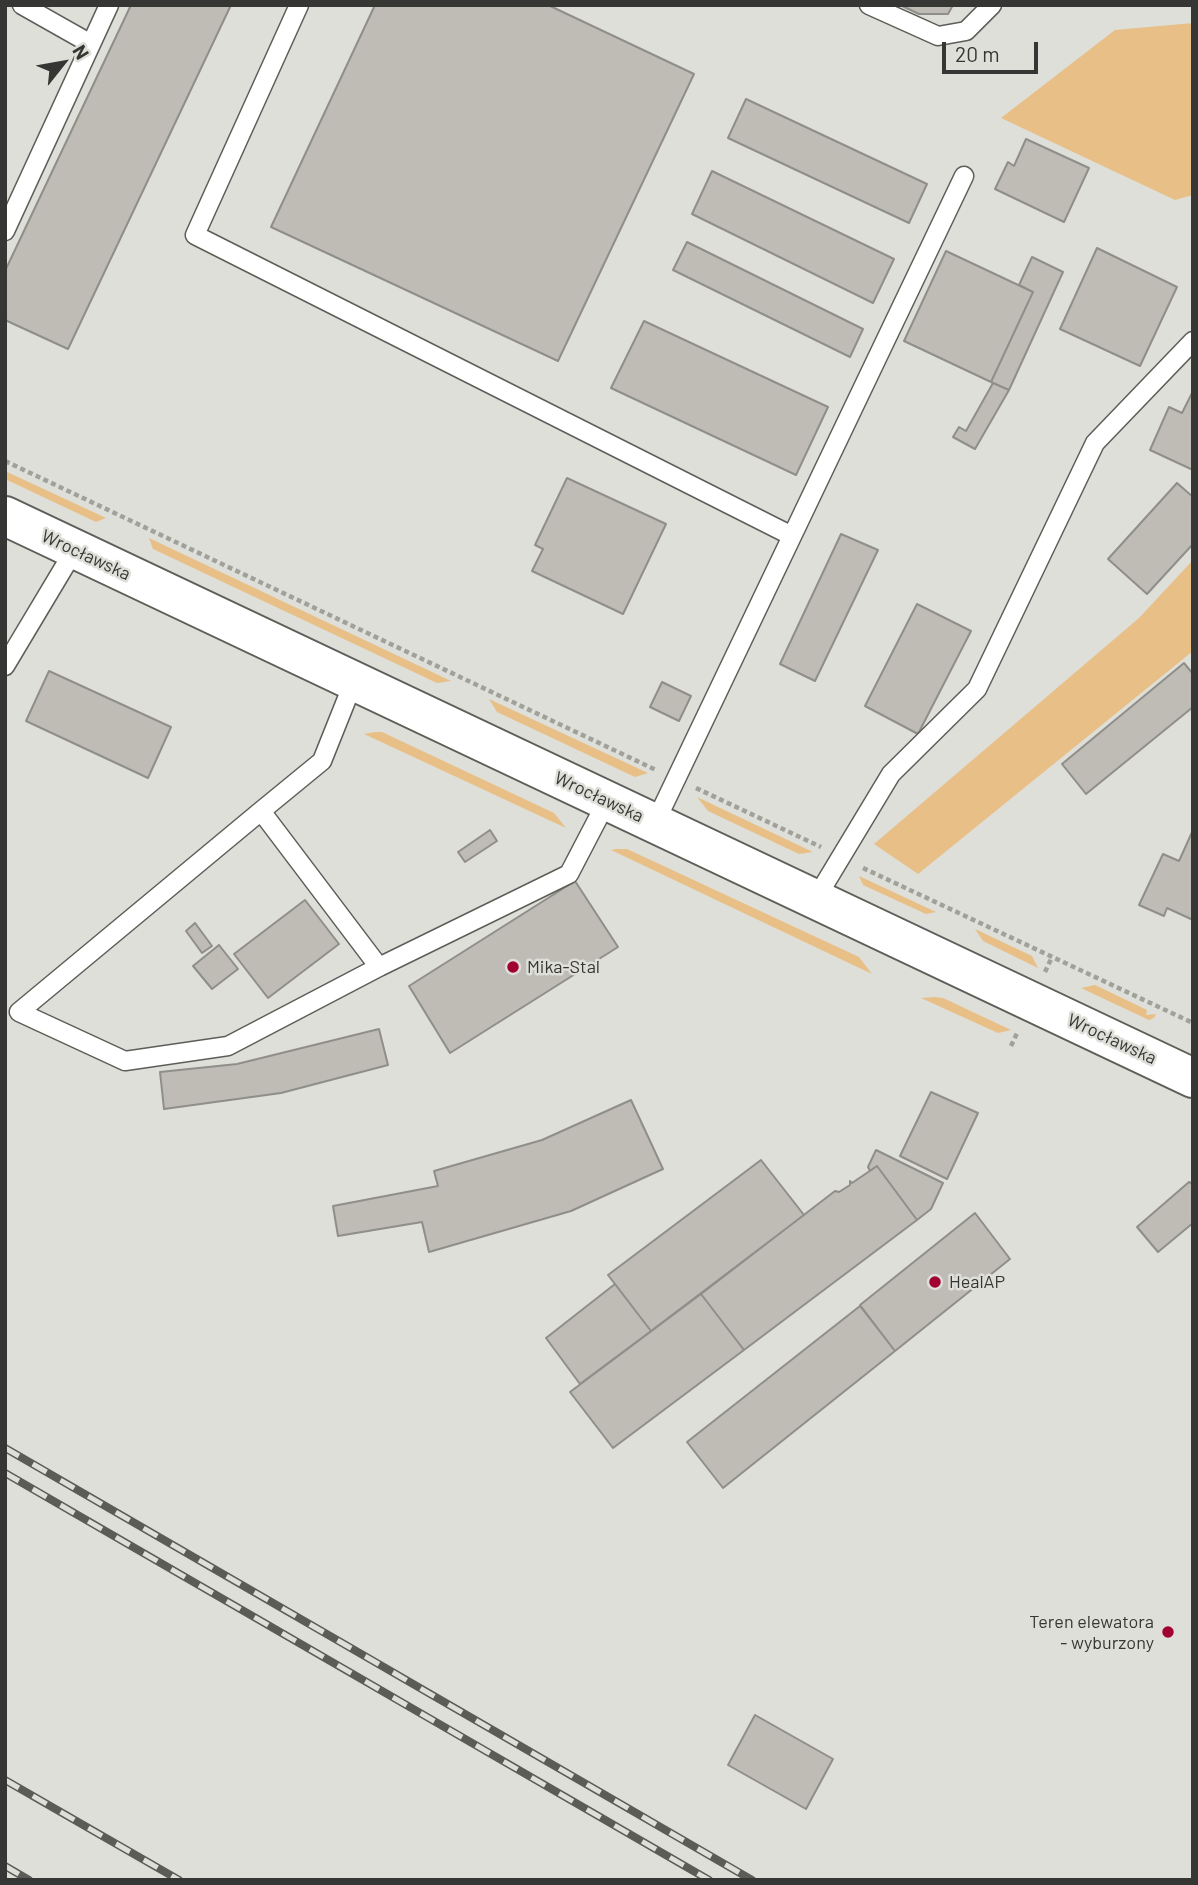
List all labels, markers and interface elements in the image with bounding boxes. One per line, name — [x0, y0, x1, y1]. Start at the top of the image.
north arrow — [28, 28, 98, 98]
scale bar — [946, 28, 1042, 72]
text: N — [68, 41, 95, 63]
text: 20 m — [955, 41, 1000, 66]
street label: Wrocławska — [38, 525, 134, 585]
street label: Wrocławska — [551, 767, 647, 827]
place label: Mika-Stal — [527, 956, 600, 978]
marker: Mika-Stal — [505, 959, 521, 975]
street label: Wrocławska — [1064, 1009, 1160, 1069]
place label: HealAP — [949, 1271, 1005, 1293]
marker: HealAP — [927, 1274, 943, 1290]
place label: Teren elewatora - wyburzony — [1029, 1611, 1154, 1654]
marker: Teren elewatora - wyburzony — [1160, 1624, 1176, 1640]

